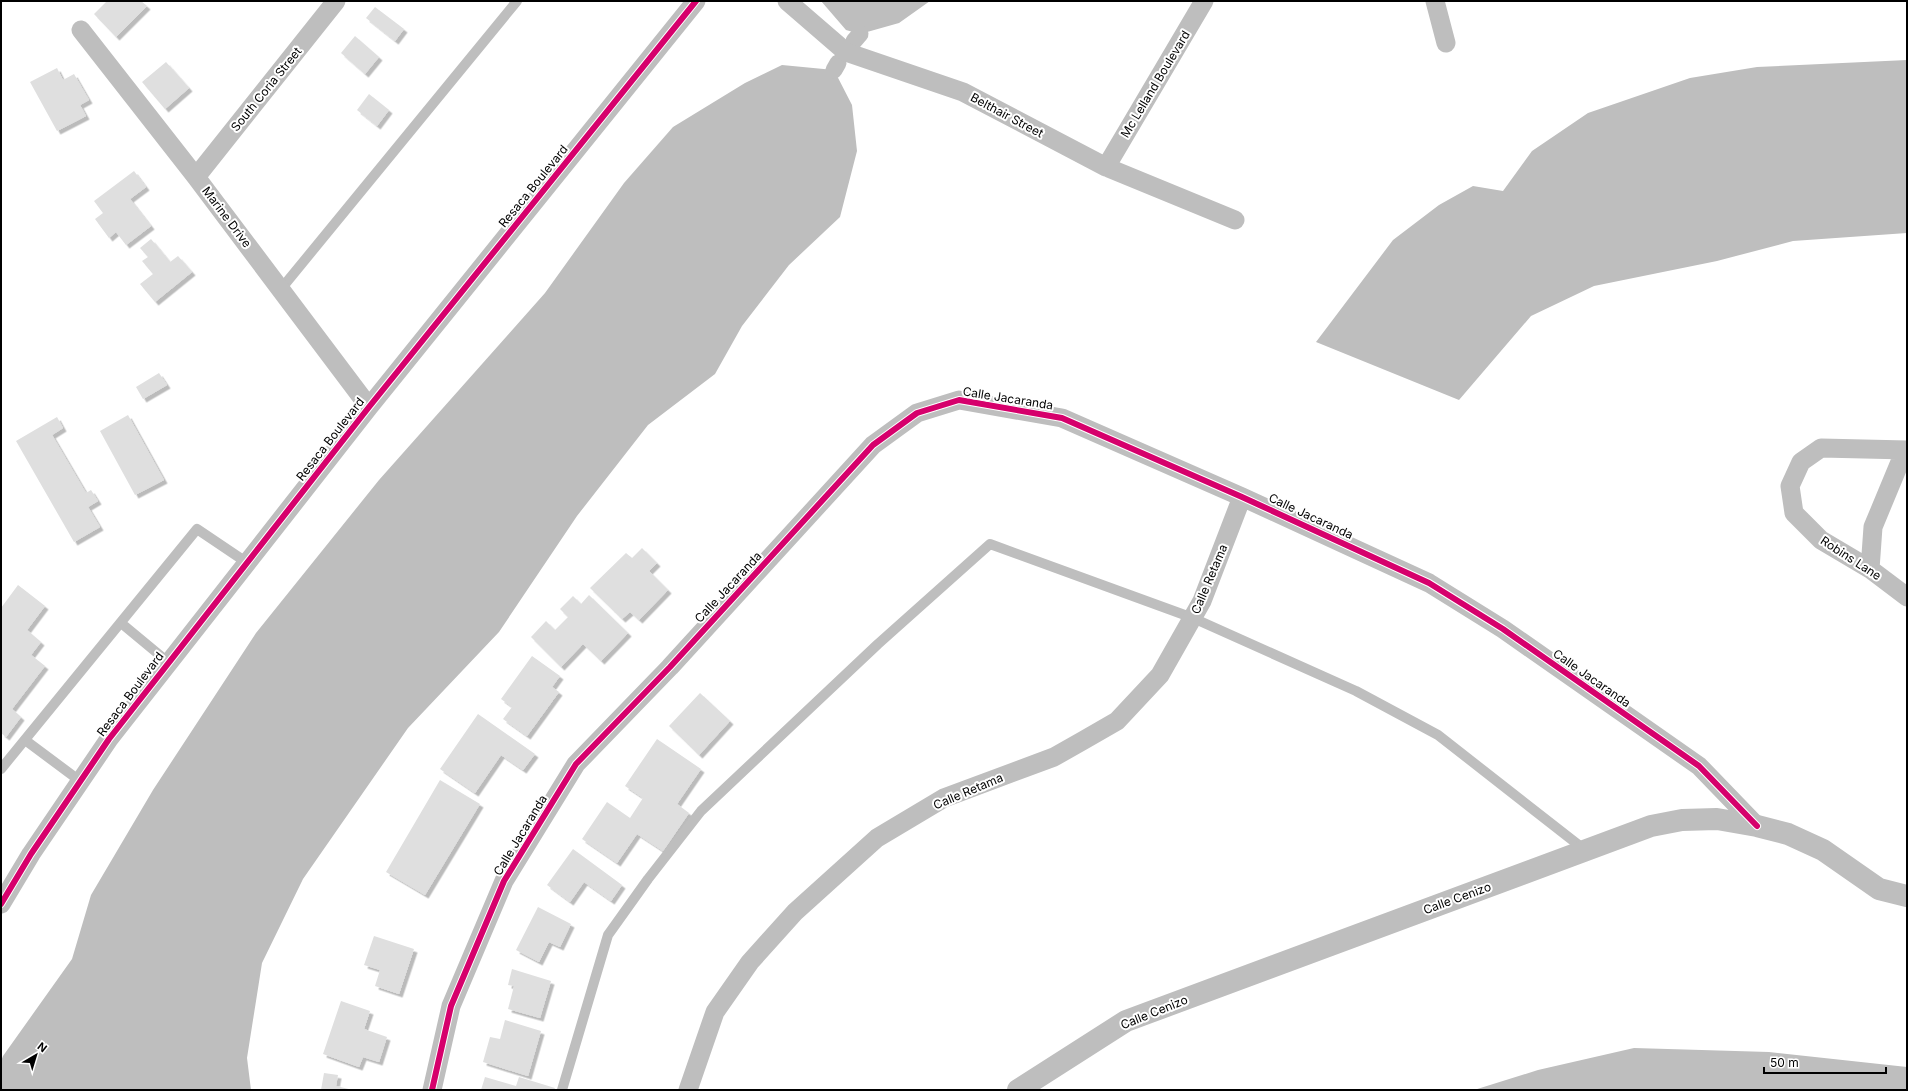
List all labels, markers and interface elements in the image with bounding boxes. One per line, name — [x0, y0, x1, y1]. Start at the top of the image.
street label: Mc Lelland Boulevard — [1117, 28, 1193, 140]
street label: South Coria Street — [227, 44, 305, 134]
street label: Belthair Street — [968, 90, 1046, 141]
street label: Resaca Boulevard — [495, 142, 571, 230]
street label: Marine Drive — [199, 184, 255, 250]
street label: Calle Jacaranda — [962, 383, 1054, 413]
street label: Resaca Boulevard — [293, 394, 367, 484]
street label: Calle Jacaranda — [1266, 490, 1356, 542]
street label: Robins Lane — [1818, 533, 1884, 583]
street label: Calle Retama — [1188, 542, 1230, 616]
street label: Calle Jacaranda — [691, 548, 765, 626]
street label: Calle Jacaranda — [1550, 646, 1634, 710]
street label: Resaca Boulevard — [93, 649, 167, 739]
street label: Calle Retama — [931, 770, 1005, 812]
street label: Calle Jacaranda — [490, 792, 550, 878]
street label: Calle Cenizo — [1421, 879, 1493, 917]
street label: Calle Cenizo — [1118, 992, 1190, 1032]
north arrow — [16, 1035, 56, 1075]
text: N — [35, 1039, 50, 1055]
scale bar — [1764, 1049, 1886, 1075]
text: 50 m — [1770, 1055, 1799, 1070]

